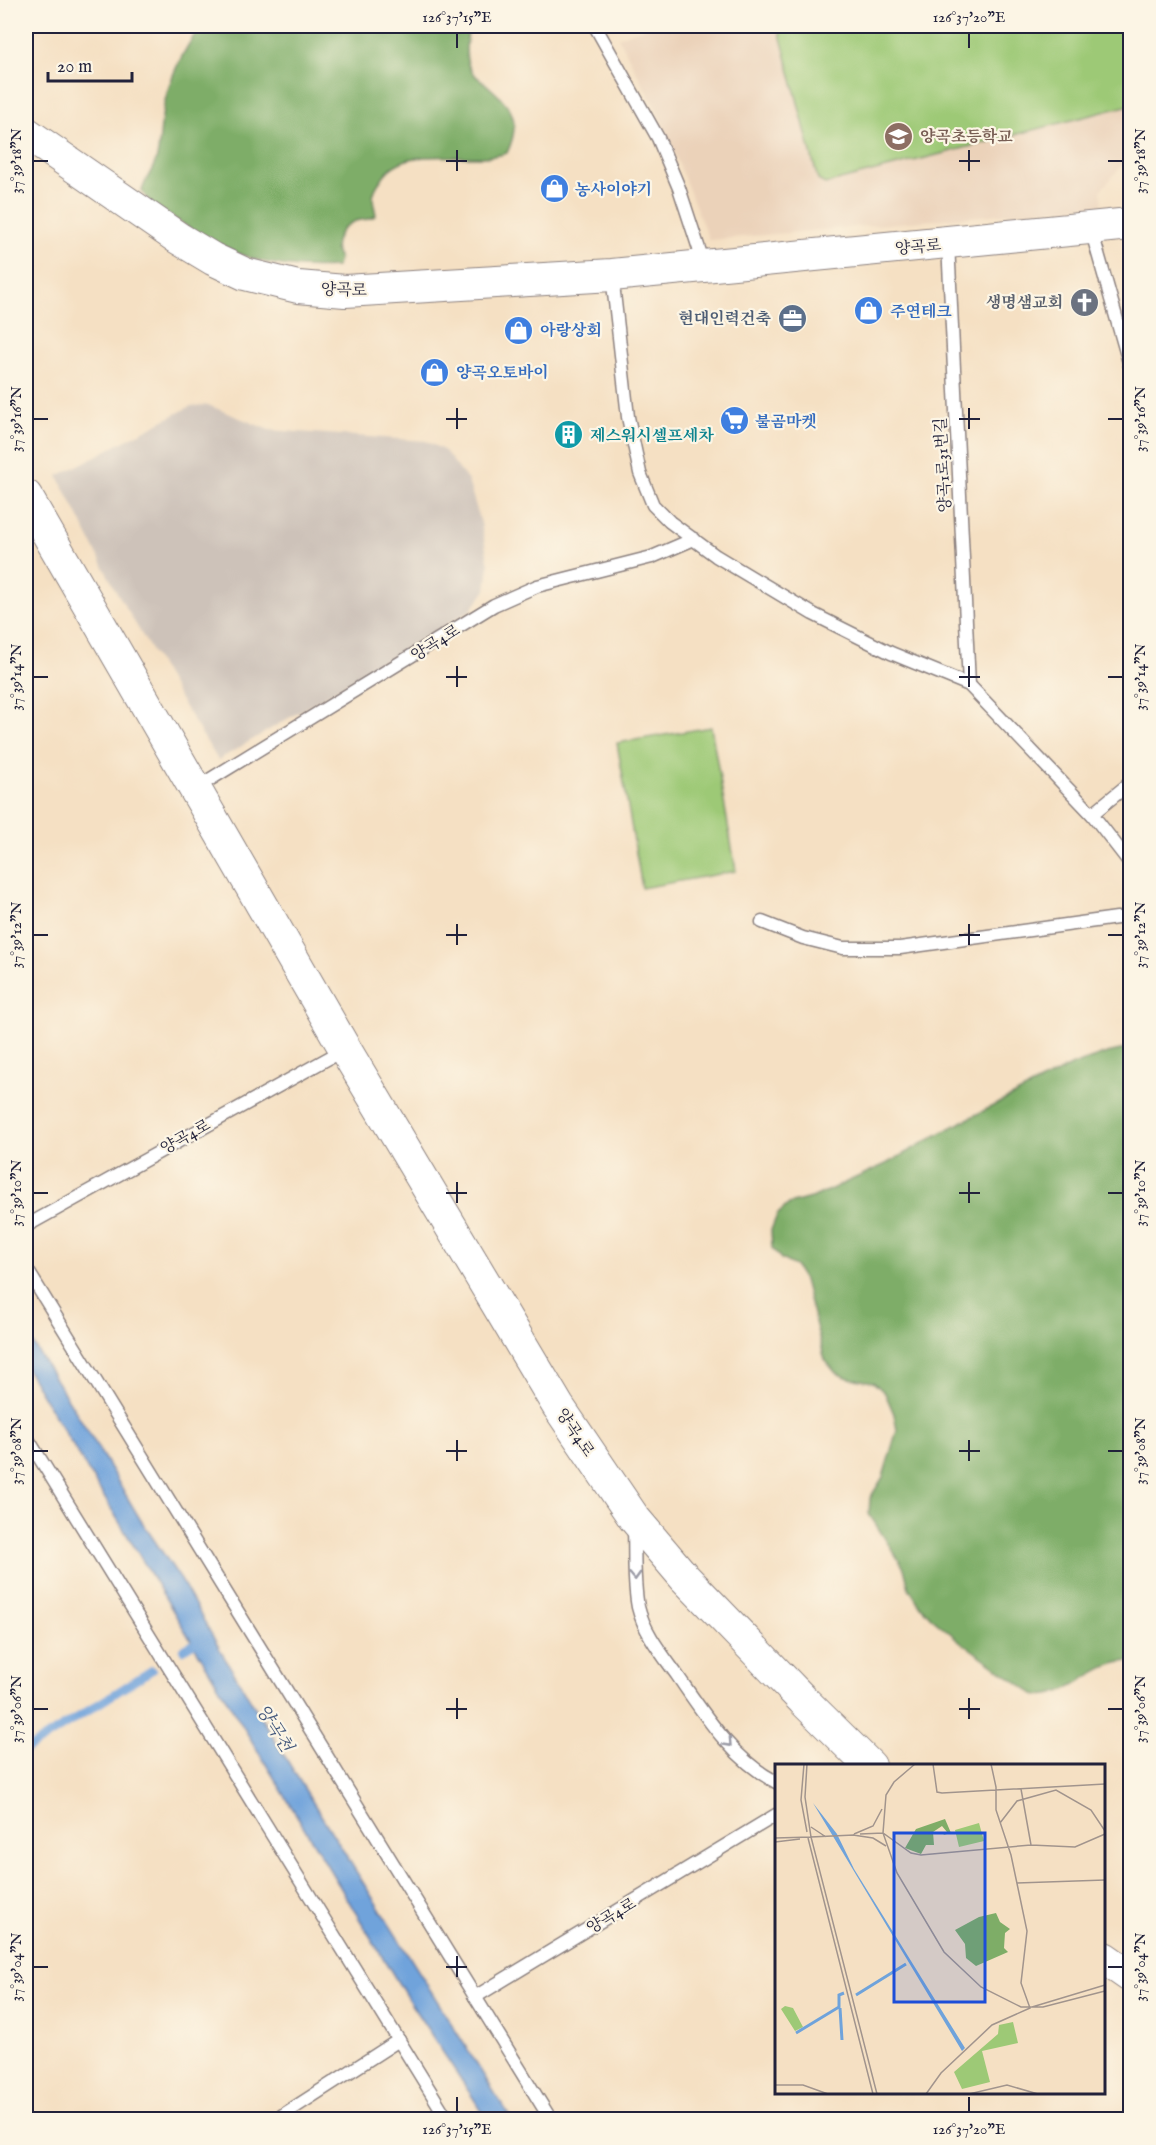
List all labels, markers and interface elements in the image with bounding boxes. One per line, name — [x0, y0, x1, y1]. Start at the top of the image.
text: 126°37'15"E — [422, 8, 492, 27]
text: 126°37'20"E — [933, 8, 1005, 27]
scale bar — [48, 45, 132, 83]
text: 20 m — [57, 56, 92, 79]
school or university icon: 양곡초등학교 — [883, 120, 915, 152]
place label: 양곡초등학교 — [920, 127, 1013, 148]
text: 37°39'18"N — [7, 128, 26, 194]
text: 37°39'18"N — [1131, 128, 1150, 194]
shop icon: 농사이야기 — [538, 173, 570, 205]
place label: 농사이야기 — [575, 180, 652, 201]
street label: 양곡로 — [894, 236, 943, 260]
street label: 양곡로 — [321, 281, 368, 301]
church icon: 생명샘교회 — [1068, 286, 1100, 318]
place label: 생명샘교회 — [986, 293, 1063, 314]
shop icon: 주연테크 — [853, 295, 885, 327]
office icon: 현대인력건축 — [776, 302, 808, 334]
place label: 주연테크 — [890, 302, 952, 323]
place label: 현대인력건축 — [678, 309, 772, 330]
shop icon: 아랑상회 — [503, 314, 535, 346]
place label: 아랑상회 — [540, 321, 602, 342]
shop icon: 양곡오토바이 — [419, 356, 451, 388]
place label: 양곡오토바이 — [456, 363, 549, 384]
text: 37°39'16"N — [7, 386, 26, 452]
text: 37°39'16"N — [1131, 386, 1150, 452]
supermarket icon: 불곰마켓 — [718, 405, 750, 437]
place label: 불곰마켓 — [755, 412, 817, 433]
street label: 양곡1로31번길 — [932, 417, 956, 513]
building icon: 제스워시셀프세차 — [553, 419, 585, 451]
place label: 제스워시셀프세차 — [590, 426, 714, 447]
street label: 양곡4로 — [408, 621, 465, 667]
text: 37°39'14"N — [7, 643, 26, 711]
text: 37°39'14"N — [1131, 643, 1150, 711]
text: 37°39'12"N — [7, 902, 26, 968]
text: 37°39'12"N — [1131, 902, 1150, 968]
street label: 양곡4로 — [157, 1116, 215, 1160]
text: 37°39'10"N — [7, 1159, 26, 1226]
text: 37°39'10"N — [1131, 1159, 1150, 1226]
street label: 양곡4로 — [551, 1405, 598, 1462]
text: 37°39'08"N — [7, 1417, 26, 1485]
text: 37°39'08"N — [1131, 1417, 1150, 1485]
one-way arrow — [629, 1572, 642, 1581]
text: 37°39'06"N — [7, 1675, 26, 1743]
text: 37°39'06"N — [1131, 1675, 1150, 1743]
water label: 양곡천 — [250, 1701, 298, 1758]
one-way arrow — [721, 1736, 732, 1747]
inset map — [775, 1764, 1105, 2094]
street label: 양곡4로 — [584, 1894, 641, 1939]
text: 37°39'04"N — [7, 1933, 26, 2001]
text: 37°39'04"N — [1131, 1933, 1150, 2001]
text: 126°37'15"E — [422, 2120, 492, 2139]
text: 126°37'20"E — [933, 2120, 1005, 2139]

